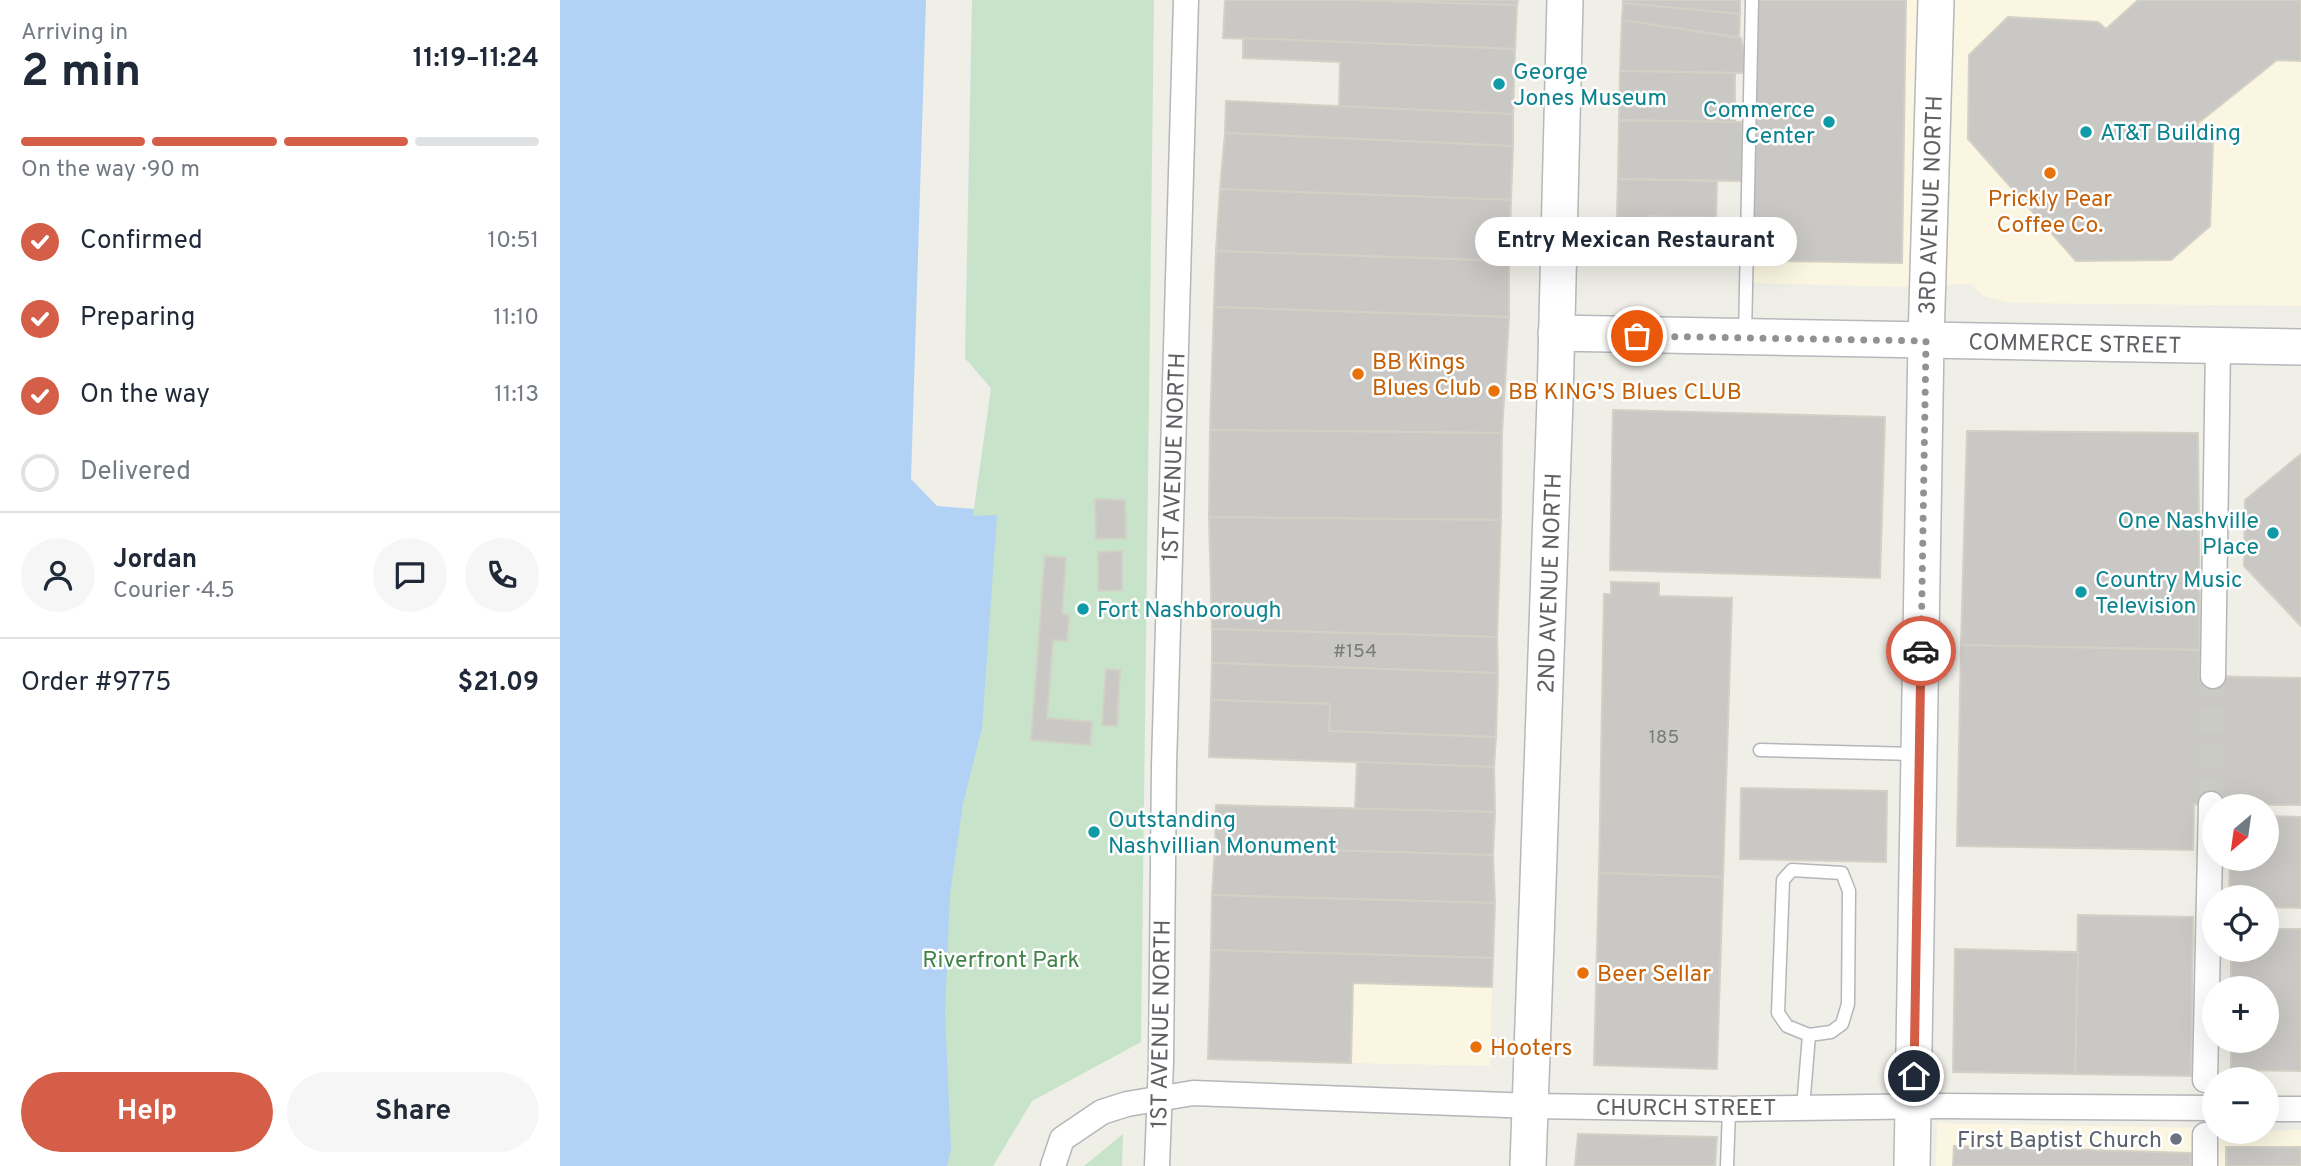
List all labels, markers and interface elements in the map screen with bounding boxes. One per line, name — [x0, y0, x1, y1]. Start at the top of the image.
text: Arriving in — [21, 19, 128, 48]
text: 11:19–11:24 — [413, 43, 539, 76]
text: 2 min — [21, 44, 141, 103]
place label: George Jones Museum — [1513, 59, 1667, 114]
marker: George Jones Museum — [1491, 76, 1507, 92]
street label: 3RD AVENUE NORTH — [1914, 95, 1951, 315]
place label: Commerce Center — [1703, 97, 1815, 152]
marker: Commerce Center — [1821, 114, 1837, 130]
place label: AT&T Building — [2100, 120, 2241, 149]
marker: AT&T Building — [2078, 124, 2094, 140]
text: On the way · 90 m — [21, 156, 200, 185]
marker: Prickly Pear Coffee Co. — [2042, 165, 2058, 181]
place label: Prickly Pear Coffee Co. — [1988, 186, 2112, 241]
callout: Entry Mexican Restaurant — [1476, 217, 1798, 266]
icon: check — [21, 223, 59, 261]
text: Confirmed — [80, 225, 203, 258]
text: 10:51 — [488, 227, 539, 256]
text: Entry Mexican Restaurant — [1497, 227, 1775, 256]
icon: check — [21, 300, 59, 338]
text: Preparing — [80, 302, 195, 335]
text: 11:10 — [493, 304, 539, 333]
pin — [1607, 306, 1667, 366]
icon: bag — [1618, 317, 1656, 355]
street label: COMMERCE STREET — [1968, 329, 2182, 362]
place label: BB Kings Blues Club — [1372, 349, 1481, 404]
street label: 1ST AVENUE NORTH — [1157, 352, 1194, 562]
marker: BB Kings Blues Club — [1350, 366, 1366, 382]
icon: check — [21, 377, 59, 415]
text: On the way — [80, 379, 210, 412]
place label: BB KING'S Blues CLUB — [1508, 379, 1742, 408]
text: 11:13 — [494, 381, 539, 410]
marker: BB KING'S Blues CLUB — [1486, 383, 1502, 399]
text: Delivered — [80, 456, 191, 489]
street label: 2ND AVENUE NORTH — [1533, 472, 1570, 694]
place label: One Nashville Place — [2118, 508, 2259, 563]
marker: One Nashville Place — [2265, 525, 2281, 541]
button: person — [21, 538, 95, 612]
button: chat — [373, 538, 447, 612]
button: phone — [465, 538, 539, 612]
text: Jordan — [113, 544, 197, 577]
place label: Country Music Television — [2095, 567, 2243, 622]
text: Courier · 4.5 — [113, 577, 235, 606]
marker: Country Music Television — [2073, 584, 2089, 600]
place label: Fort Nashborough — [1097, 597, 1282, 626]
marker: Fort Nashborough — [1075, 601, 1091, 617]
courier — [1886, 616, 1956, 686]
icon: car — [1902, 632, 1940, 670]
house number: #154 — [1333, 640, 1377, 664]
text: Order #9775 — [21, 667, 171, 700]
text: $21.09 — [457, 667, 539, 700]
house number: 185 — [1649, 726, 1679, 750]
north arrow — [2202, 794, 2278, 872]
map controls — [2202, 794, 2279, 1144]
place label: Outstanding Nashvillian Monument — [1108, 807, 1337, 862]
marker: Outstanding Nashvillian Monument — [1086, 824, 1102, 840]
button: locate — [2202, 885, 2279, 962]
street label: 1ST AVENUE NORTH — [1146, 919, 1179, 1129]
park label: Riverfront Park — [922, 947, 1080, 976]
place label: Beer Sellar — [1597, 961, 1711, 990]
marker: Beer Sellar — [1575, 965, 1591, 981]
button: + — [2202, 976, 2279, 1053]
place label: Hooters — [1490, 1035, 1573, 1064]
marker: Hooters — [1468, 1039, 1484, 1055]
pin — [1884, 1046, 1944, 1106]
icon: home — [1895, 1057, 1933, 1095]
button: − — [2202, 1067, 2279, 1144]
button: Help — [21, 1072, 273, 1152]
button: Share — [287, 1072, 539, 1152]
street label: CHURCH STREET — [1596, 1095, 1776, 1124]
place label: First Baptist Church — [1957, 1127, 2162, 1156]
marker: First Baptist Church — [2168, 1131, 2184, 1147]

